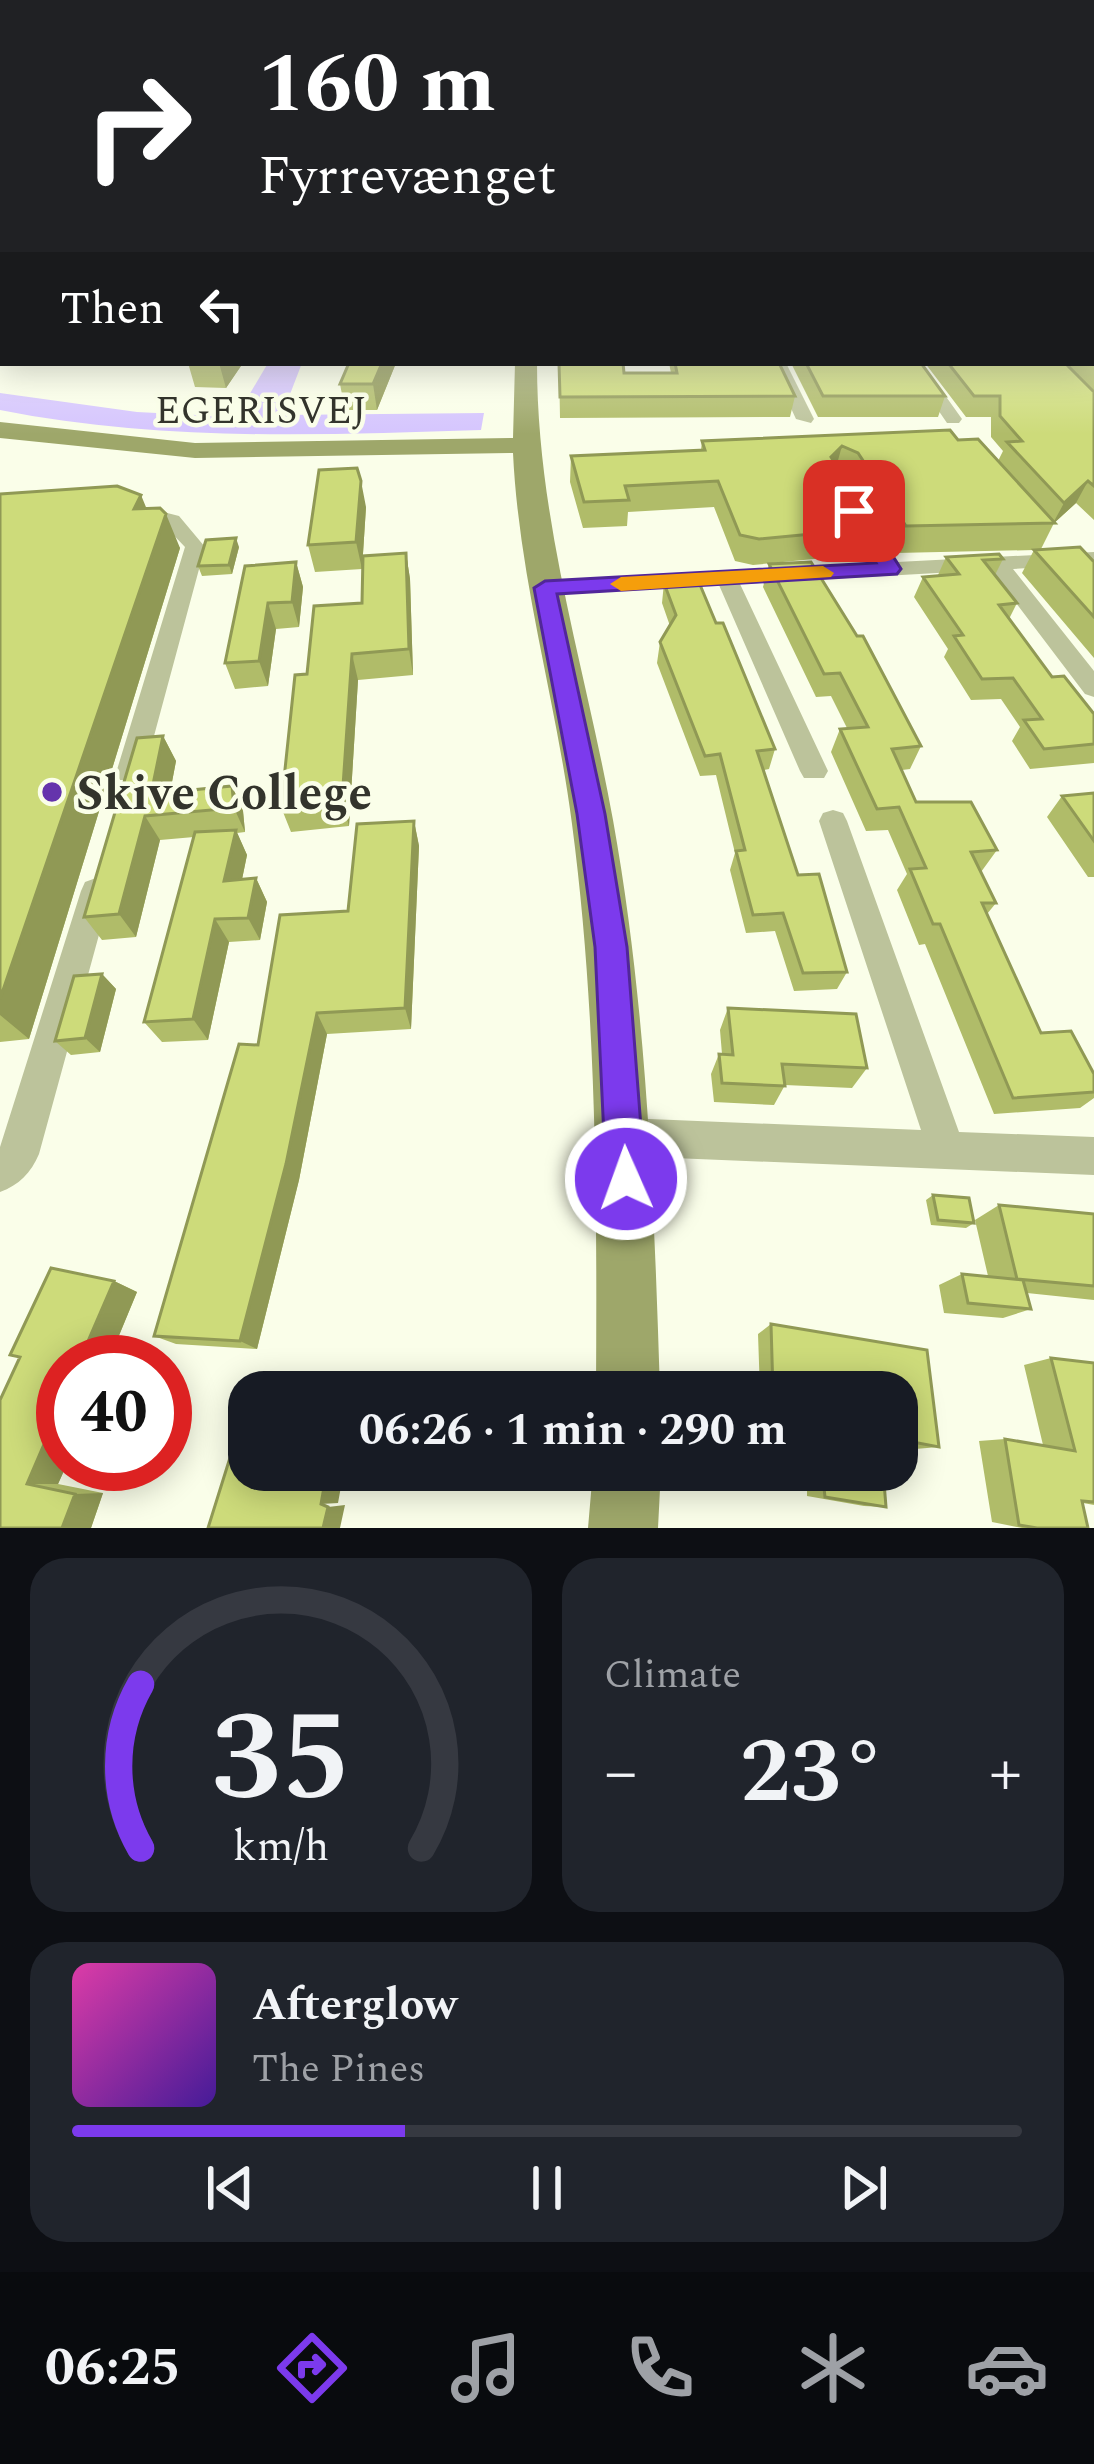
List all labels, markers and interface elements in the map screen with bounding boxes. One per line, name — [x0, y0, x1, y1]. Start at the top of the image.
text: 160 m — [258, 21, 496, 149]
icon: right — [60, 48, 216, 204]
text: Fyrrevænget — [258, 136, 557, 218]
text: Then — [60, 275, 165, 344]
icon: left — [189, 276, 255, 342]
street label: EGERISVEJ — [155, 382, 367, 441]
pin — [803, 460, 905, 562]
icon: arrive — [821, 478, 887, 544]
place label: Skive College — [76, 758, 372, 831]
marker: Skive College — [39, 779, 65, 805]
position arrow — [563, 1116, 689, 1242]
speed limit sign: 40 — [36, 1335, 192, 1491]
text: 06:26 · 1 min · 290 m — [359, 1396, 787, 1465]
text: Climate — [604, 1646, 741, 1705]
text: 35 — [211, 1665, 351, 1855]
text: 23° — [740, 1705, 886, 1842]
text: − — [604, 1723, 637, 1824]
text: + — [989, 1723, 1022, 1824]
text: km/h — [233, 1815, 329, 1880]
text: Afterglow — [252, 1971, 457, 2040]
text: The Pines — [252, 2040, 425, 2099]
icon: previous — [197, 2155, 263, 2221]
icon: pause — [514, 2155, 580, 2221]
icon: next — [831, 2155, 897, 2221]
icon: directions — [270, 2326, 354, 2410]
icon: music — [444, 2326, 528, 2410]
icon: phone — [618, 2326, 702, 2410]
icon: climate — [791, 2326, 875, 2410]
icon: car — [965, 2326, 1049, 2410]
text: 06:25 — [45, 2327, 181, 2409]

